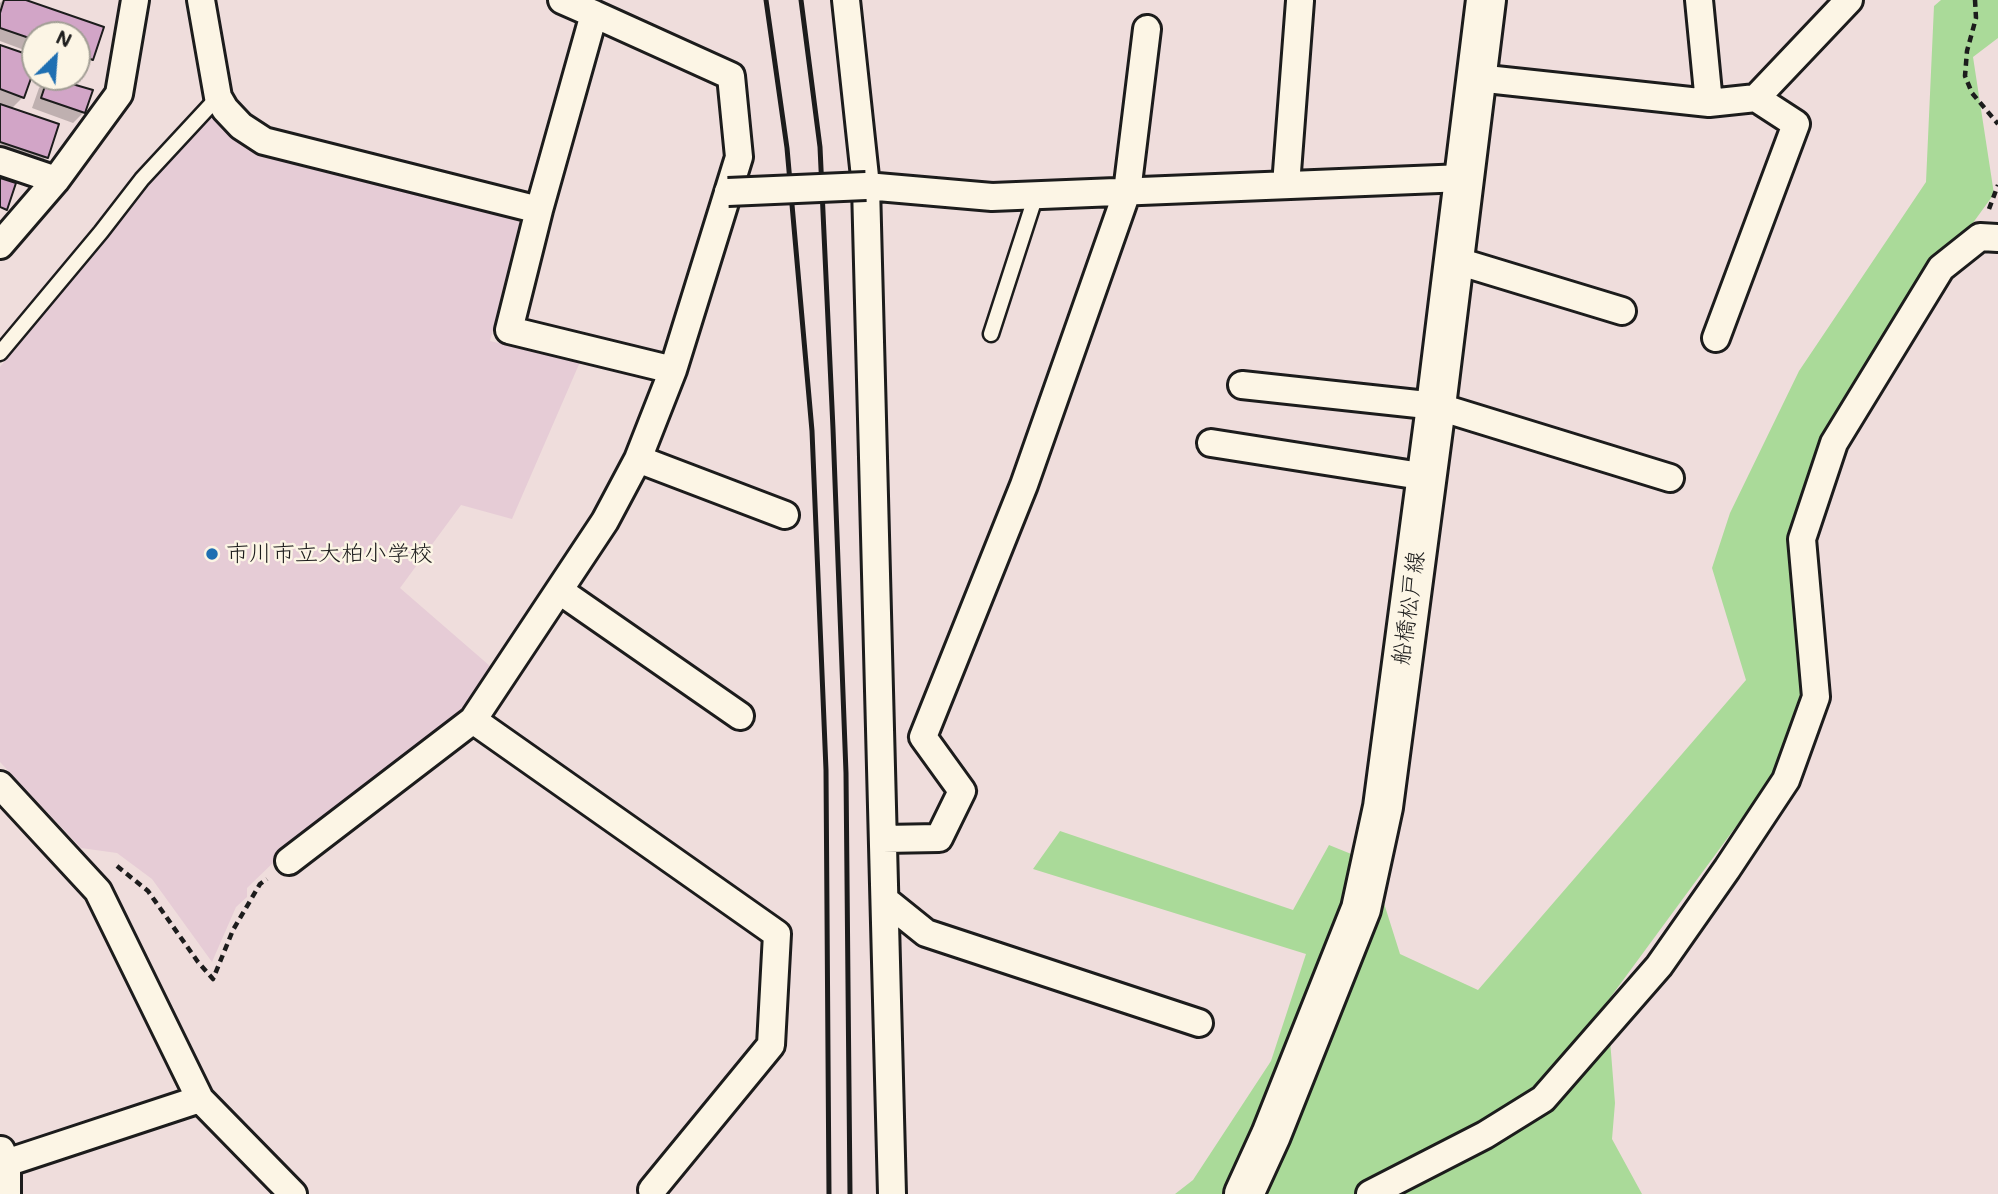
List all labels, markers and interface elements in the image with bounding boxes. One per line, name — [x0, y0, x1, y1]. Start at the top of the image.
north arrow — [21, 21, 91, 91]
text: N — [52, 24, 76, 53]
place label: 市川市立大柏小学校 — [226, 540, 433, 568]
marker: 市川市立大柏小学校 — [204, 546, 220, 562]
street label: 船橋松戸線 — [1387, 549, 1431, 667]

